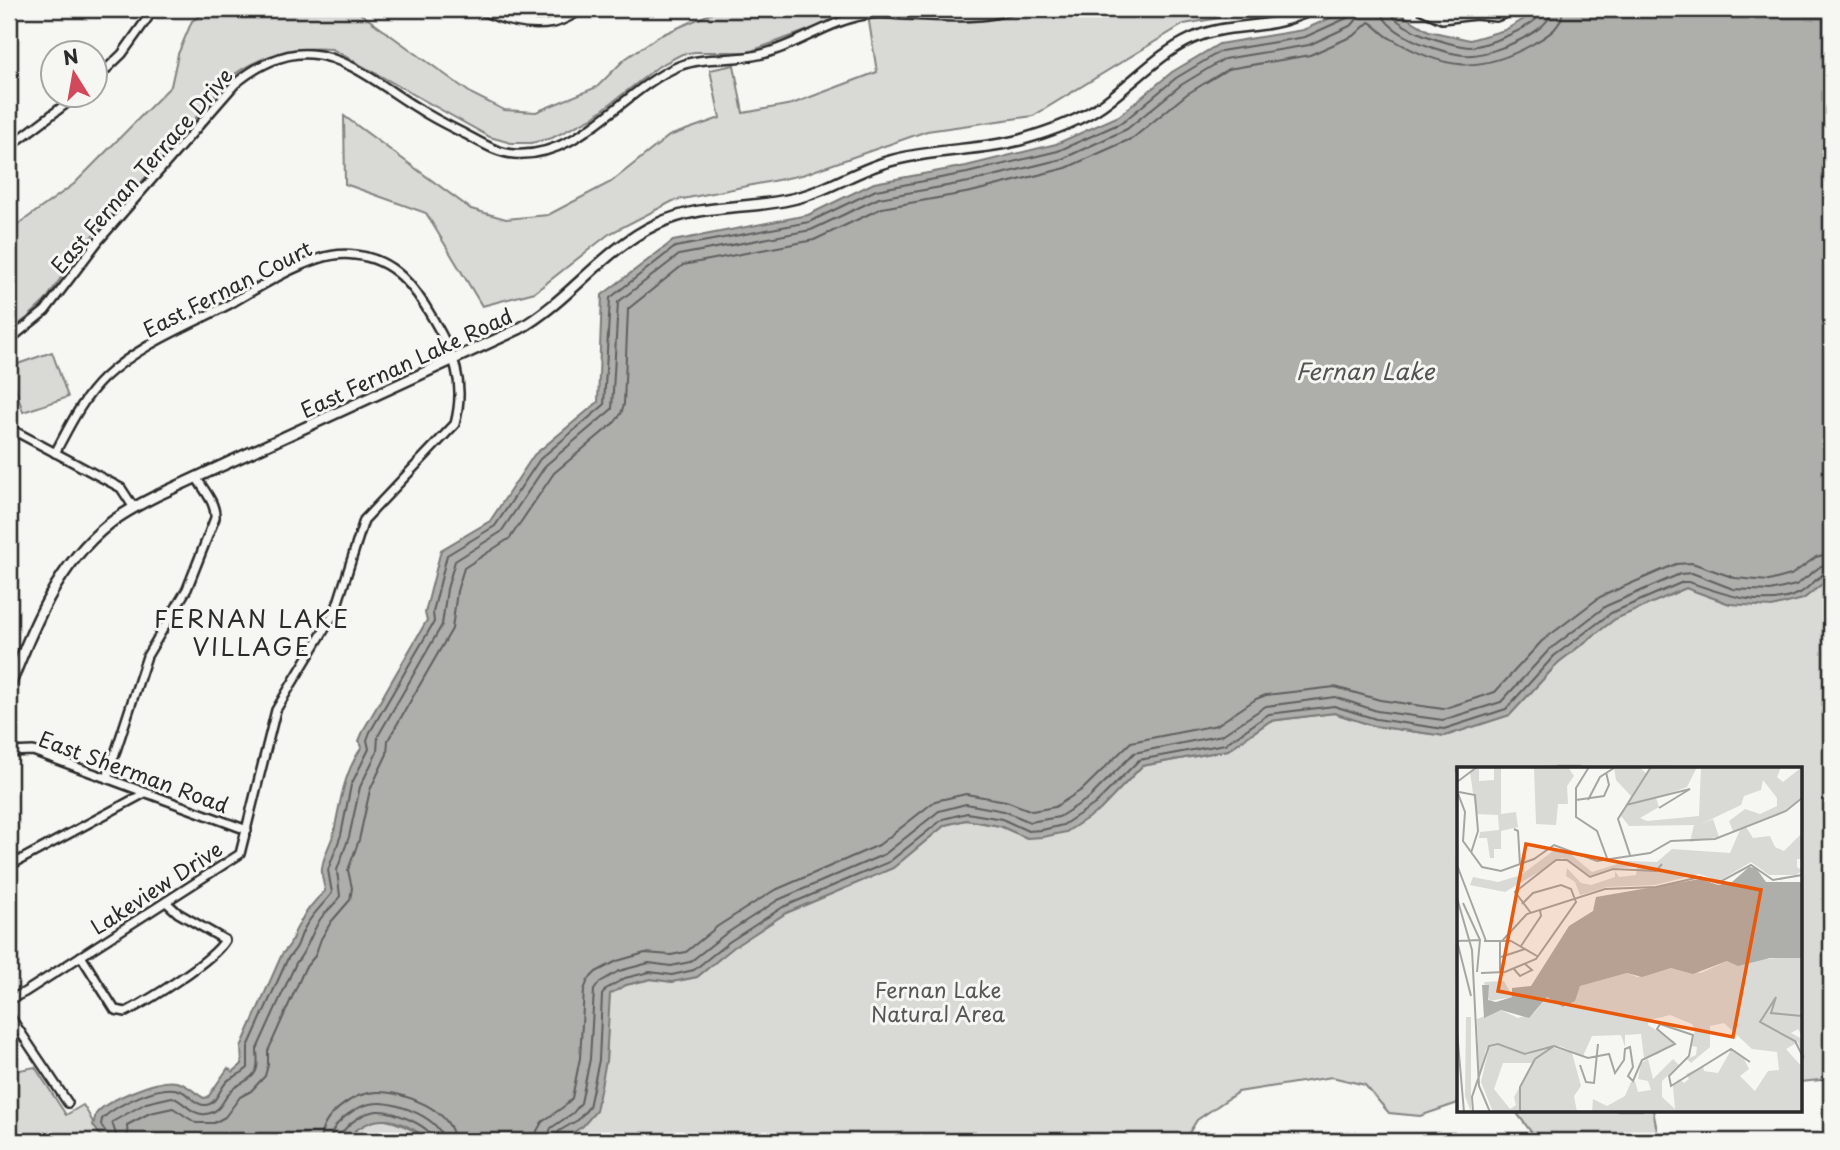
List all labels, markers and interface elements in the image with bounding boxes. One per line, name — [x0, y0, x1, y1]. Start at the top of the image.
north arrow — [38, 38, 108, 108]
text: N — [61, 41, 81, 72]
street label: East Fernan Terrace Drive — [42, 60, 240, 280]
street label: East Fernan Court — [137, 232, 317, 344]
street label: East Fernan Lake Road — [295, 299, 517, 425]
water label: Fernan Lake — [1296, 353, 1436, 388]
district label: FERNAN LAKE VILLAGE — [154, 600, 350, 664]
street label: East Sherman Road — [35, 722, 233, 820]
inset map — [1457, 767, 1801, 1112]
street label: Lakeview Drive — [84, 832, 228, 942]
park label: Fernan Lake Natural Area — [871, 973, 1006, 1029]

